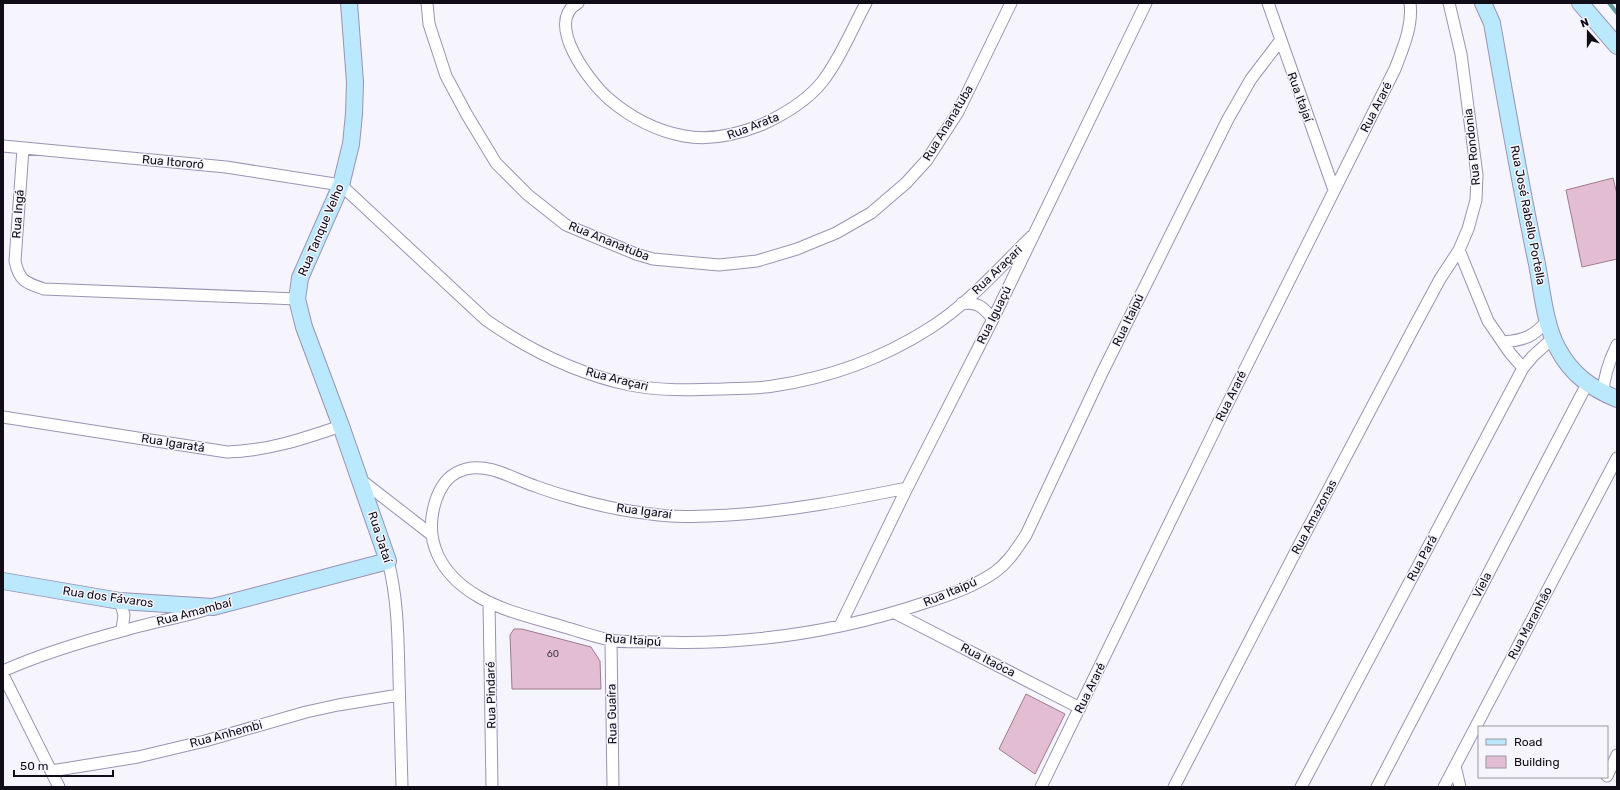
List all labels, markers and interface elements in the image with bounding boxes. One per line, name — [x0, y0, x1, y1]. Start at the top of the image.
north arrow — [1568, 12, 1608, 52]
text: N — [1579, 16, 1591, 31]
street label: Rua Itajaí — [1285, 70, 1316, 125]
street label: Rua Araré — [1357, 79, 1395, 135]
street label: Rua Ananatuba — [920, 83, 976, 163]
street label: Rua Rondonia — [1461, 108, 1483, 186]
street label: Rua Arata — [725, 110, 781, 142]
street label: Rua José Rabello Portella — [1508, 144, 1548, 286]
street label: Rua Itororó — [141, 152, 205, 172]
street label: Rua Tanque Velho — [295, 182, 347, 278]
street label: Rua Ingá — [9, 189, 27, 239]
street label: Rua Ananatuba — [567, 218, 651, 264]
street label: Rua Araçari — [969, 243, 1025, 297]
street label: Rua Iguaçú — [974, 284, 1014, 346]
street label: Rua Itaipú — [1109, 292, 1147, 348]
street label: Rua Araçari — [584, 364, 650, 394]
street label: Rua Araré — [1213, 368, 1249, 424]
street label: Rua Igaratá — [140, 431, 206, 455]
street label: Rua Amazonas — [1288, 477, 1340, 557]
street label: Rua Igaraí — [616, 501, 674, 521]
street label: Rua Jataí — [365, 510, 395, 565]
street label: Rua Pará — [1404, 533, 1440, 583]
street label: Viela — [1470, 570, 1494, 600]
street label: Rua Itaipú — [921, 575, 979, 609]
street label: Rua dos Fávaros — [62, 584, 154, 610]
street label: Rua Maranhão — [1505, 584, 1555, 662]
street label: Rua Amambaí — [155, 595, 234, 629]
street label: Rua Itaipú — [604, 631, 662, 649]
street label: Rua Itaóca — [958, 640, 1018, 680]
house number: 60 — [547, 648, 559, 660]
street label: Rua Araré — [1072, 660, 1108, 716]
street label: Rua Pindaré — [483, 661, 499, 729]
street label: Rua Guaíra — [604, 684, 620, 744]
street label: Rua Anhembi — [188, 718, 264, 750]
legend — [1478, 726, 1608, 778]
text: Road — [1514, 735, 1542, 749]
scale bar — [14, 752, 113, 778]
text: Building — [1514, 755, 1560, 769]
text: 50 m — [20, 759, 48, 773]

